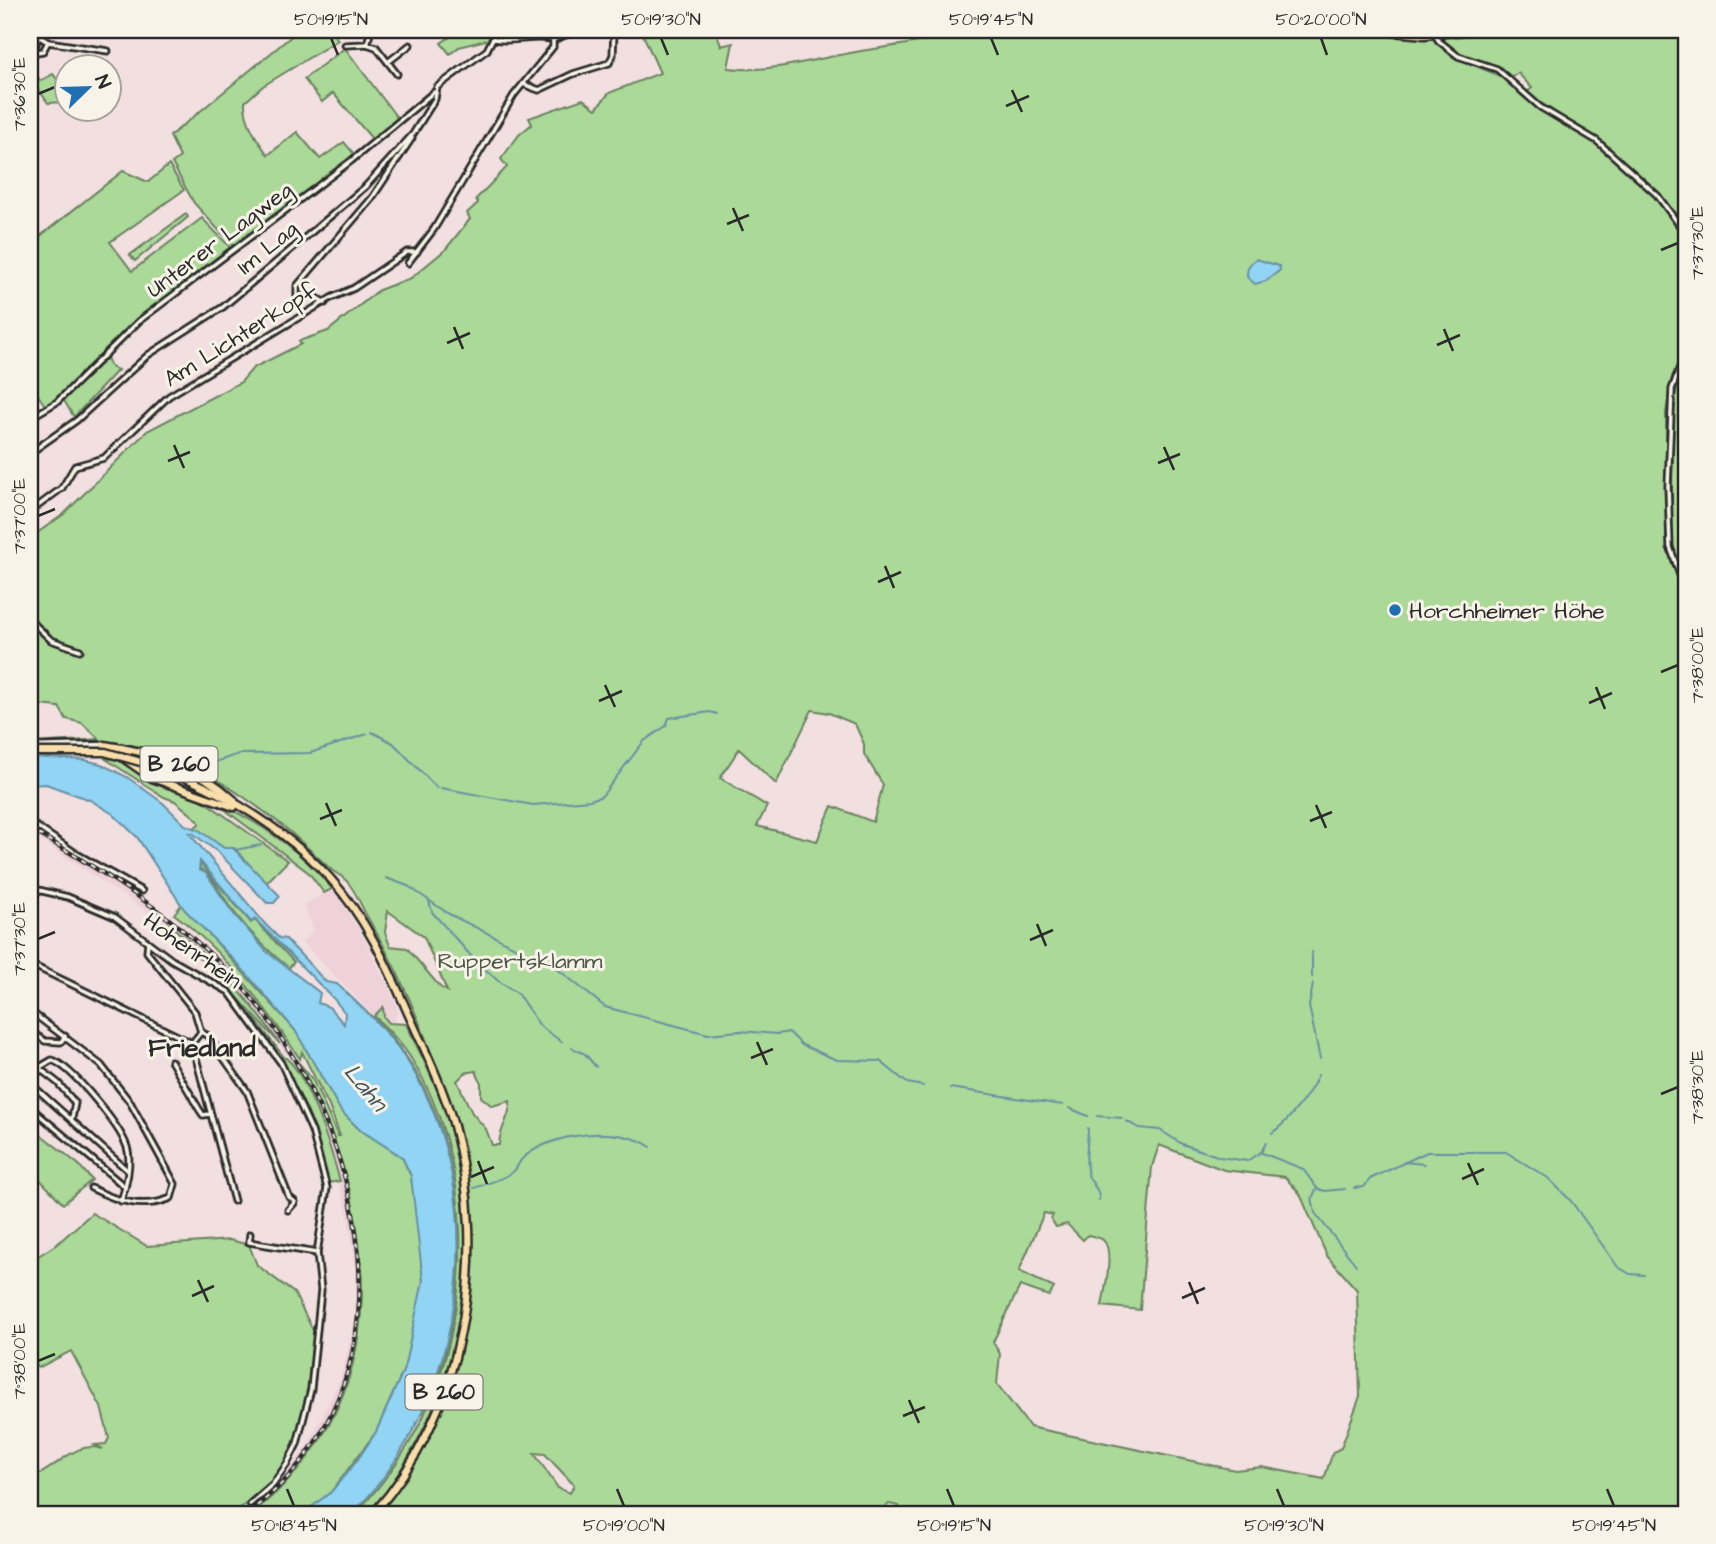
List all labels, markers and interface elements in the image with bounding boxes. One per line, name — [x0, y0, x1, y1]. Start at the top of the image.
text: 50°19'15"N — [294, 7, 368, 32]
text: 50°19'30"N — [621, 7, 701, 32]
text: 50°19'45"N — [949, 7, 1033, 32]
text: 50°20'00"N — [1276, 7, 1366, 32]
north arrow — [52, 52, 122, 122]
text: 7°36'30"E — [7, 57, 32, 131]
text: N — [88, 71, 117, 93]
street label: Unterer Lagweg — [140, 174, 300, 306]
text: 7°37'30"E — [1685, 206, 1710, 280]
street label: Im Lag — [230, 213, 306, 283]
street label: Am Lichterkopf — [158, 275, 324, 395]
text: 7°37'00"E — [7, 478, 32, 554]
place label: Horchheimer Höhe — [1409, 595, 1605, 627]
marker: Horchheimer Höhe — [1387, 602, 1403, 618]
text: 7°38'00"E — [1685, 626, 1710, 703]
road number: B 260 — [140, 746, 218, 782]
text: 7°37'30"E — [7, 902, 32, 976]
street label: Hohenrhein — [137, 905, 248, 997]
park label: Ruppertsklamm — [438, 945, 603, 977]
district label: Friedland — [148, 1030, 256, 1066]
text: 7°38'30"E — [1685, 1050, 1710, 1124]
water label: Lahn — [335, 1057, 396, 1120]
text: 7°38'00"E — [7, 1322, 32, 1399]
road number: B 260 — [406, 1374, 482, 1410]
text: 50°18'45"N — [251, 1513, 337, 1538]
text: 50°19'00"N — [583, 1513, 665, 1538]
text: 50°19'15"N — [917, 1513, 991, 1538]
text: 50°19'30"N — [1244, 1513, 1324, 1538]
text: 50°19'45"N — [1572, 1513, 1656, 1538]

